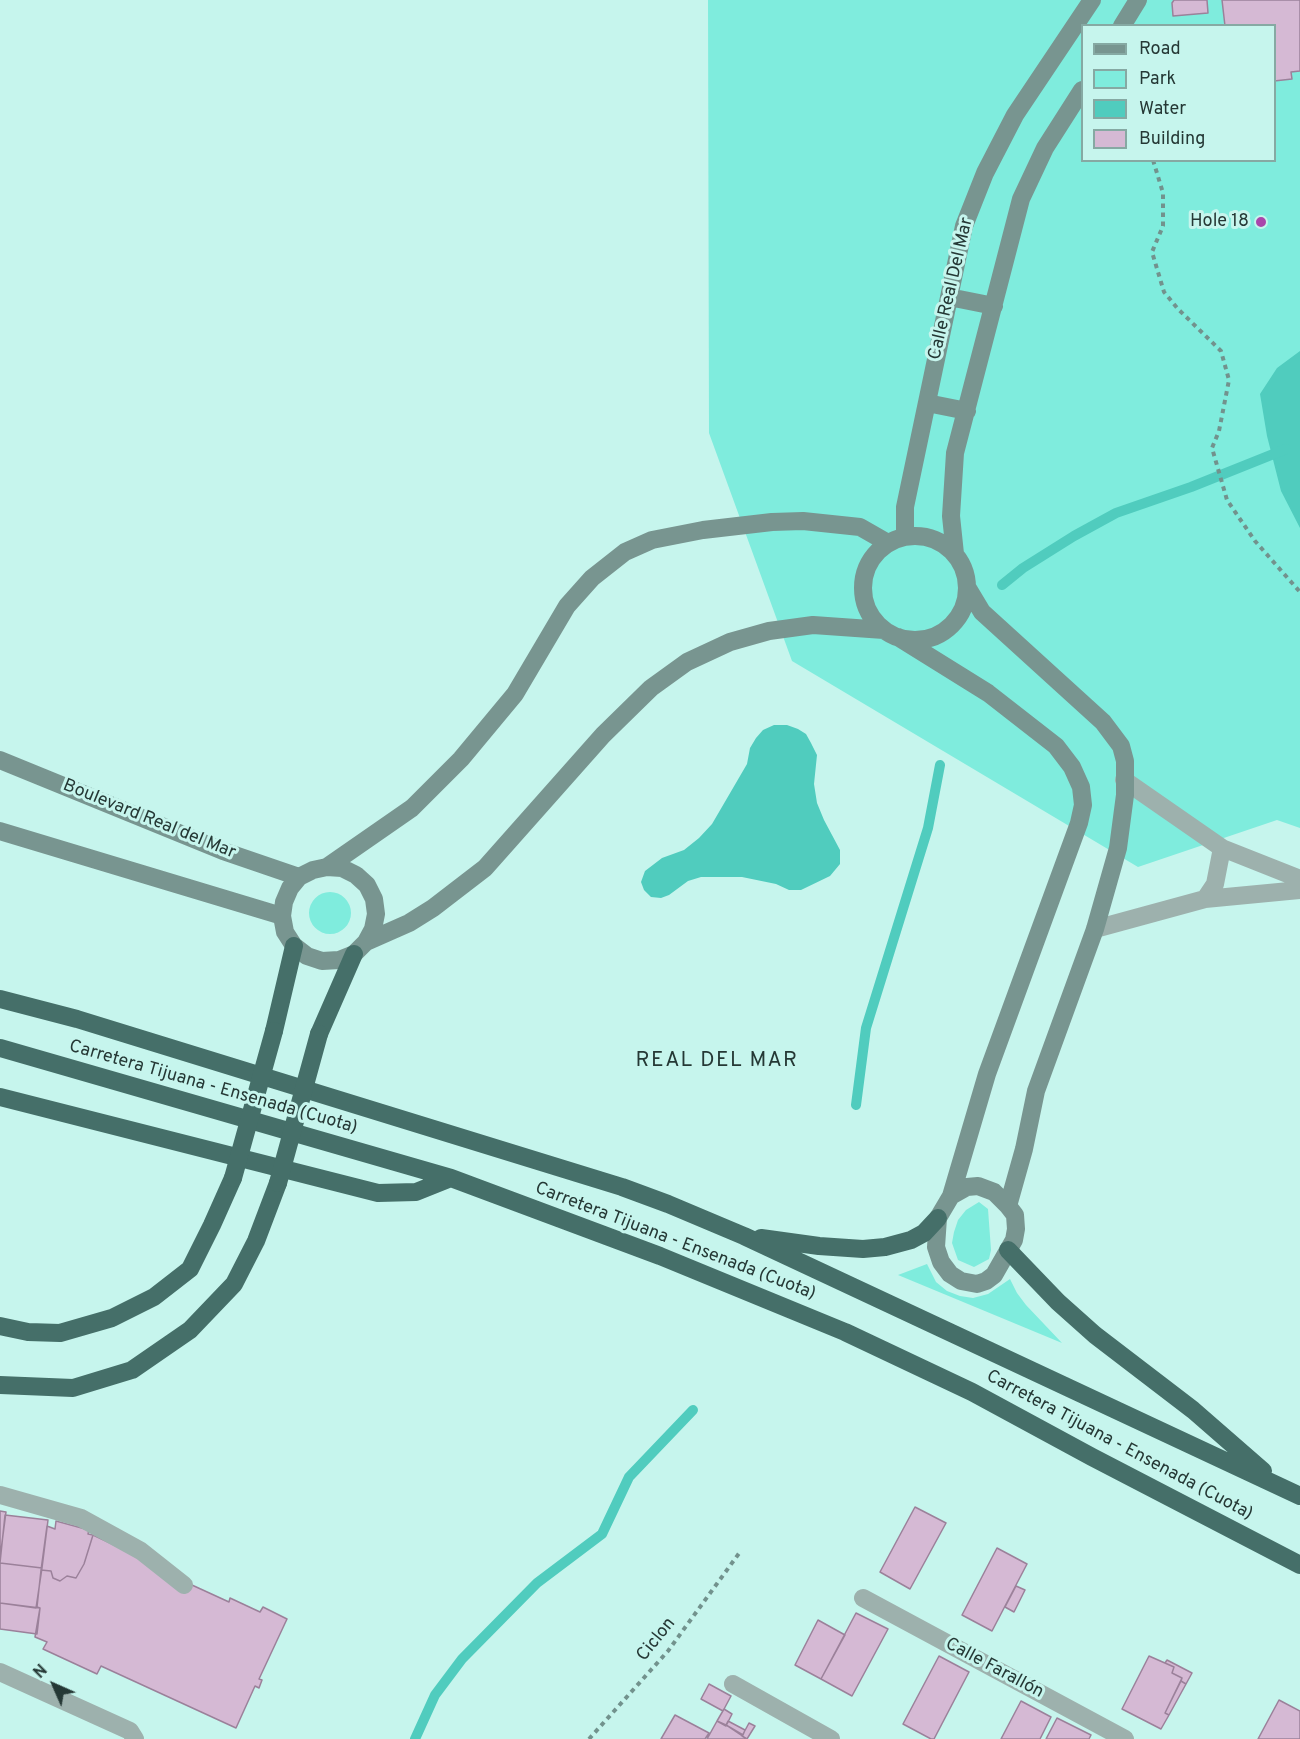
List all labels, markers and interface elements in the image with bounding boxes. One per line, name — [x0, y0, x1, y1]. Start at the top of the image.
legend — [1081, 24, 1276, 162]
text: Road — [1139, 38, 1181, 61]
text: Park — [1139, 68, 1176, 91]
text: Water — [1139, 98, 1186, 121]
text: Building — [1139, 128, 1205, 151]
place label: Hole 18 — [1190, 211, 1249, 233]
marker: Hole 18 — [1254, 215, 1268, 229]
street label: Calle Real Del Mar — [925, 216, 979, 362]
street label: Boulevard Real del Mar — [59, 775, 239, 865]
street label: Carretera Tijuana - Ensenada (Cuota) — [66, 1036, 360, 1140]
district label: REAL DEL MAR — [636, 1049, 798, 1075]
street label: Carretera Tijuana - Ensenada (Cuota) — [532, 1178, 818, 1306]
street label: Carretera Tijuana - Ensenada (Cuota) — [982, 1366, 1256, 1526]
street label: Ciclon — [633, 1614, 681, 1666]
street label: Calle Farallón — [941, 1634, 1047, 1704]
north arrow — [24, 1655, 84, 1715]
text: N — [30, 1661, 52, 1683]

